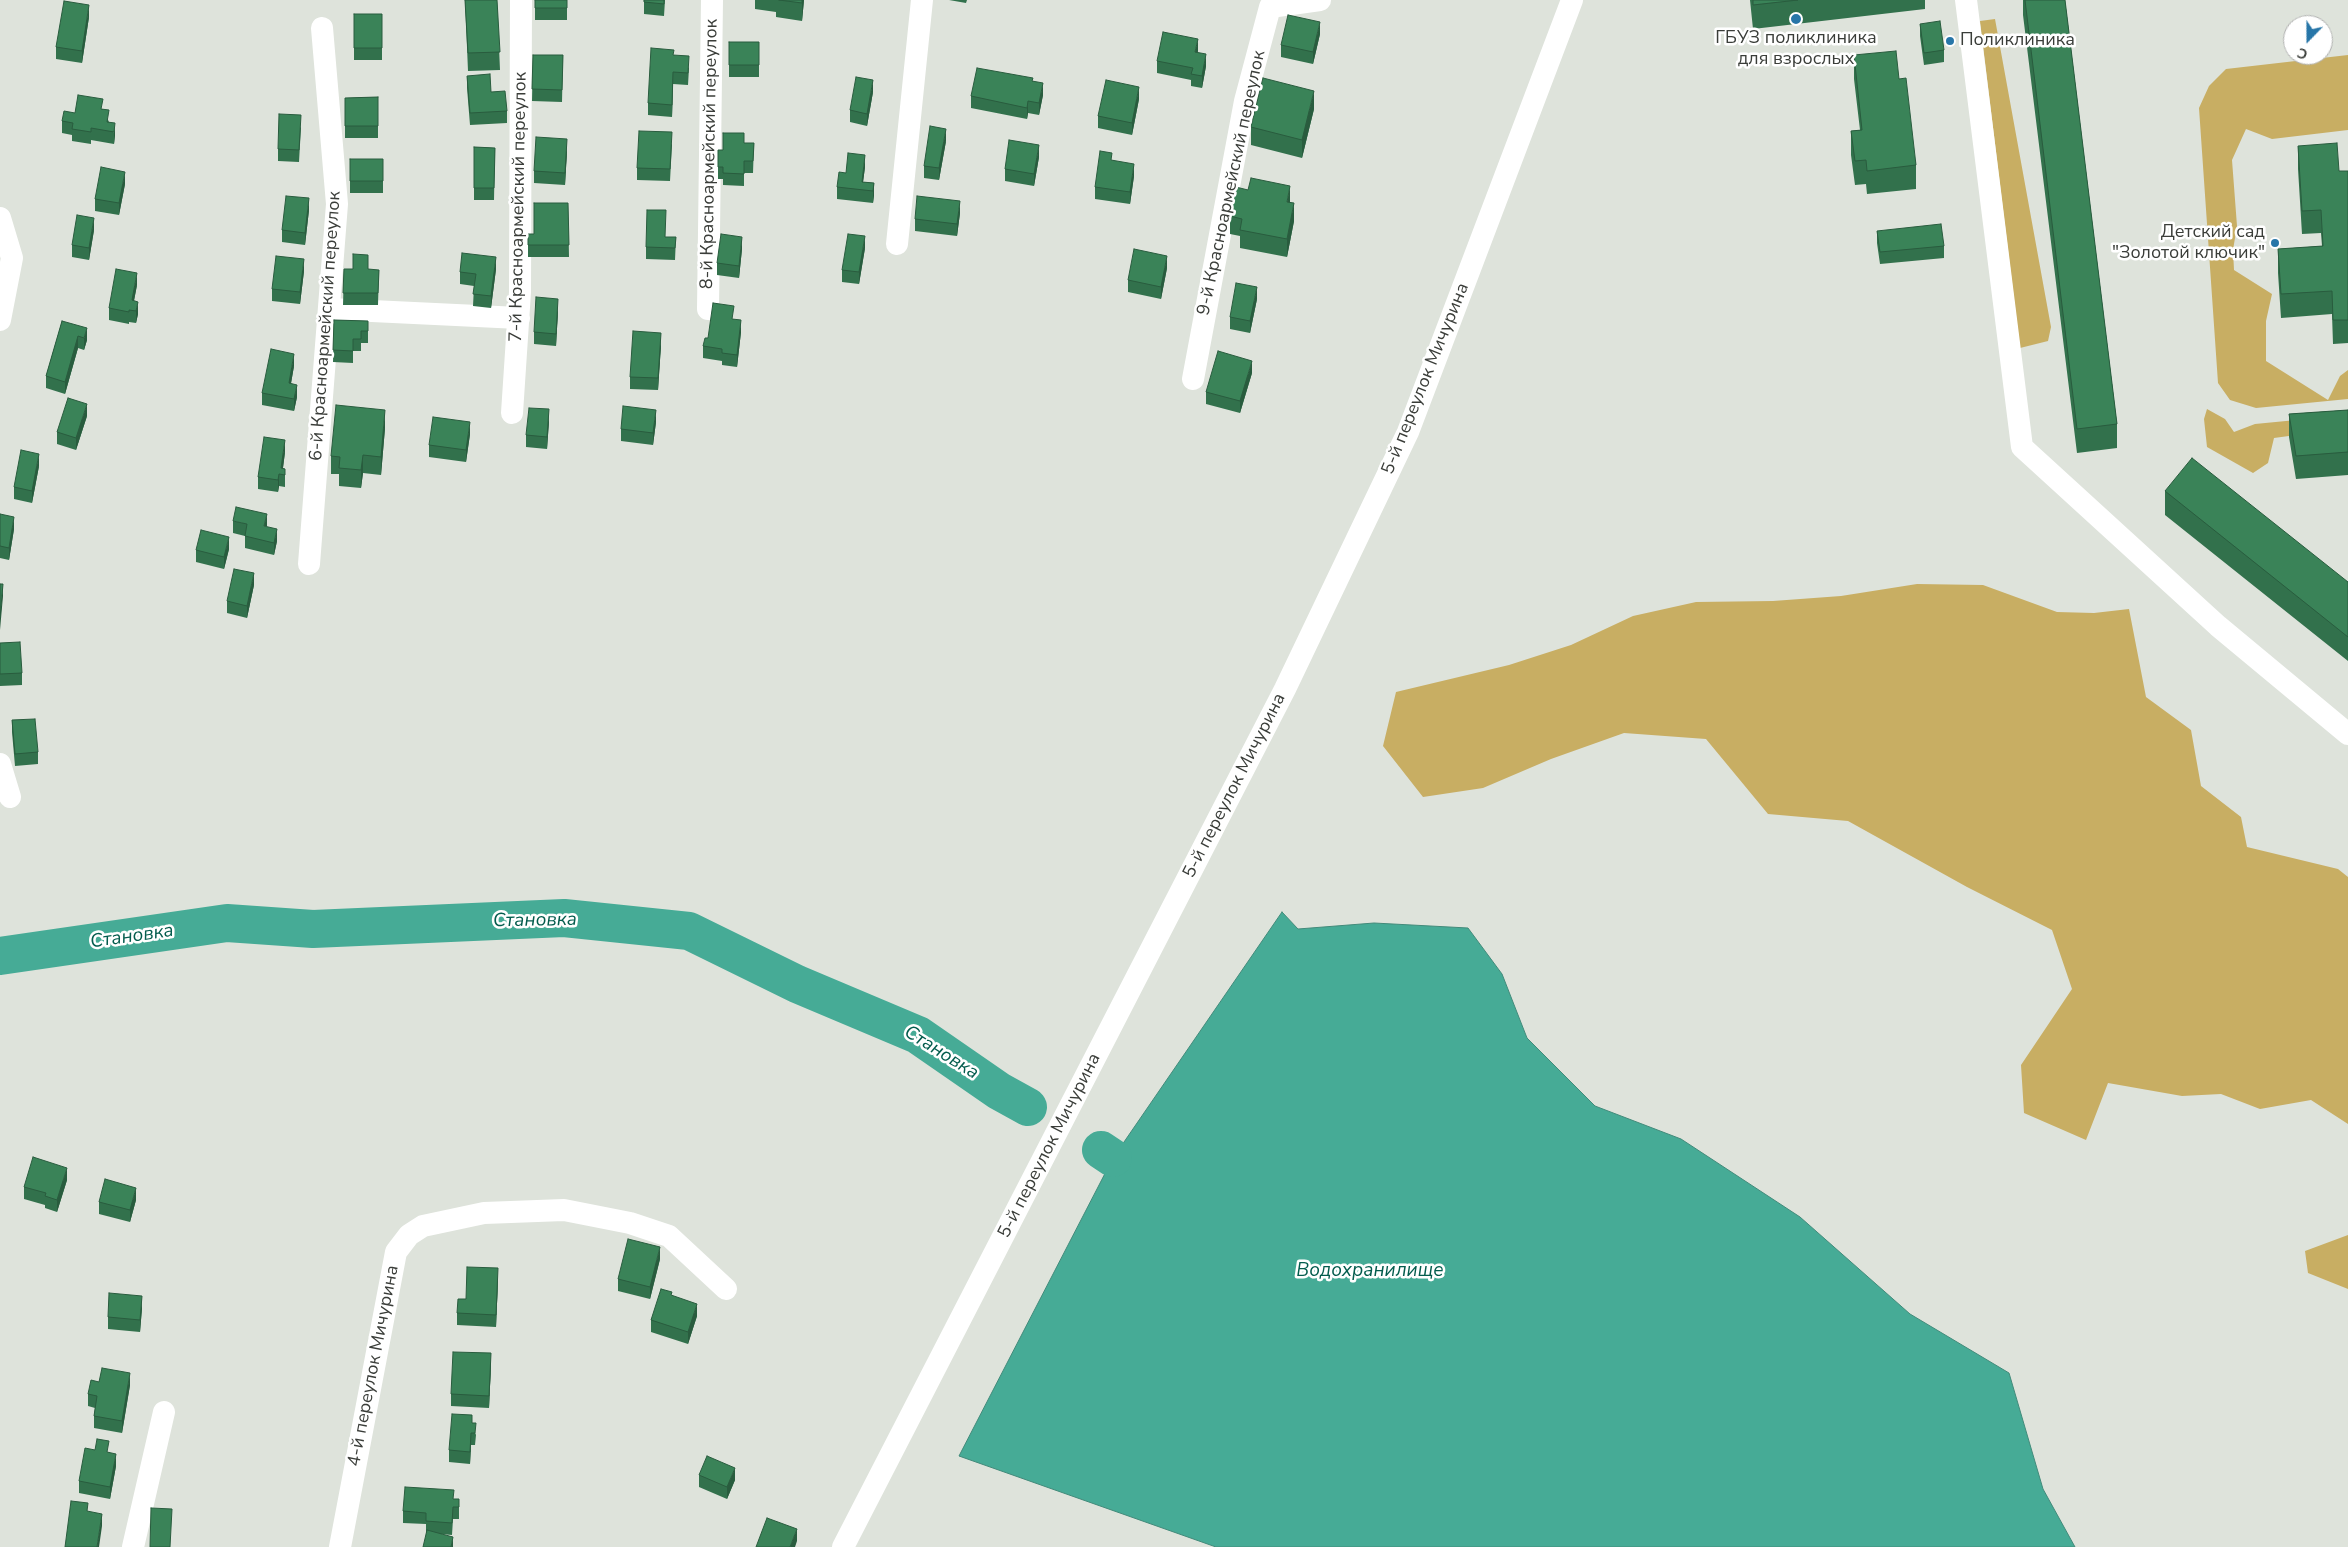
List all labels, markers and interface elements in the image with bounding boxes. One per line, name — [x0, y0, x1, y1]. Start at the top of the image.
marker: ГБУЗ поликлиника для взрослых — [1789, 12, 1803, 26]
north arrow — [2283, 15, 2333, 65]
street label: 8-й Красноармейский переулок — [697, 19, 723, 289]
place label: ГБУЗ поликлиника для взрослых — [1715, 28, 1877, 70]
place label: Поликлиника — [1960, 30, 2075, 52]
marker: Поликлиника — [1944, 35, 1956, 47]
text: С — [2295, 43, 2311, 64]
street label: 9-й Красноармейский переулок — [1193, 49, 1271, 317]
street label: 7-й Красноармейский переулок — [506, 72, 532, 342]
street label: 6-й Красноармейский переулок — [306, 190, 346, 462]
place label: Детский сад "Золотой ключик" — [2112, 222, 2265, 264]
marker: Детский сад "Золотой ключик" — [2269, 237, 2281, 249]
street label: 5-й переулок Мичурина — [1378, 280, 1474, 478]
street label: 5-й переулок Мичурина — [1179, 690, 1291, 882]
water label: Становка — [493, 909, 577, 933]
water label: Становка — [89, 920, 175, 954]
water label: Становка — [899, 1021, 983, 1085]
street label: 5-й переулок Мичурина — [994, 1050, 1106, 1242]
water label: Водохранилище — [1296, 1260, 1444, 1282]
street label: 4-й переулок Мичурина — [344, 1264, 404, 1468]

